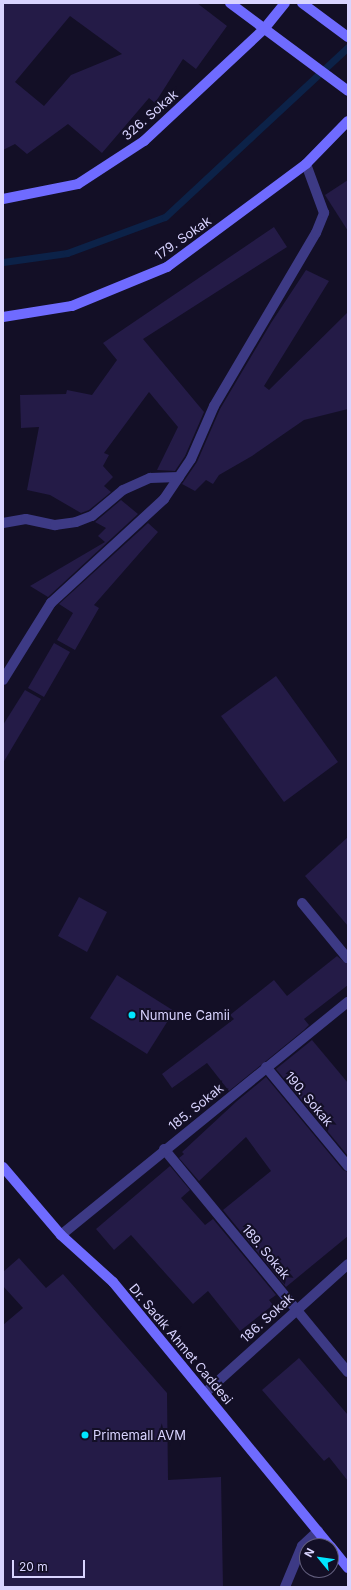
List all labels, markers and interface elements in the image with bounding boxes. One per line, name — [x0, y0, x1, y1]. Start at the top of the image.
street label: 326. Sokak — [119, 87, 181, 143]
street label: 179. Sokak — [152, 213, 214, 263]
place label: Numune Camii — [140, 1007, 230, 1023]
marker: Numune Camii — [127, 1010, 137, 1020]
street label: 190. Sokak — [282, 1069, 336, 1129]
street label: 185. Sokak — [165, 1080, 227, 1134]
street label: 189. Sokak — [239, 1222, 293, 1282]
street label: Dr. Sadık Ahmet Caddesi — [126, 1281, 236, 1407]
street label: 186. Sokak — [237, 1290, 297, 1346]
place label: Primemall AVM — [93, 1427, 186, 1443]
marker: Primemall AVM — [80, 1430, 90, 1440]
north arrow — [299, 1538, 339, 1578]
text: N — [301, 1546, 318, 1560]
scale bar — [14, 1552, 87, 1578]
text: 20 m — [19, 1559, 48, 1574]

